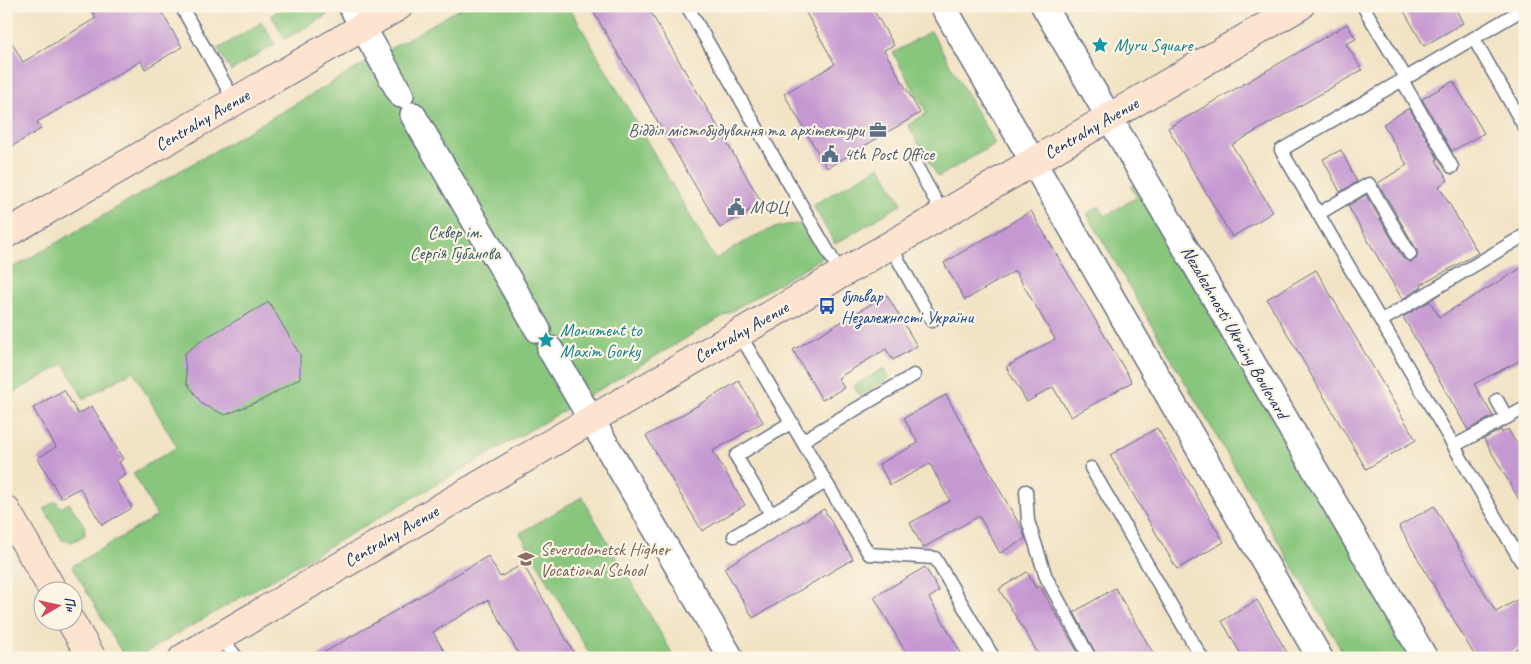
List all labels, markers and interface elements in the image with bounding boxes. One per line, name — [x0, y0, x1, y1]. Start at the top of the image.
place label: Myru Square — [1114, 34, 1193, 56]
place icon: Myru Square — [1090, 35, 1110, 55]
street label: Centralny Avenue — [151, 84, 254, 156]
street label: Centralny Avenue — [1040, 92, 1143, 164]
place label: Відділ містобудування та архітектури — [628, 119, 866, 141]
office icon: Відділ містобудування та архітектури — [868, 120, 888, 140]
place label: 4th Post Office — [844, 143, 935, 165]
public building icon: 4th Post Office — [820, 144, 840, 164]
place label: МФЦ — [750, 196, 791, 218]
public building icon: МФЦ — [726, 197, 746, 217]
park label: Сквер ім. Сергія Губанова — [410, 221, 502, 264]
street label: Nezalezhnosti Ukrainy Boulevard — [1176, 242, 1295, 425]
place label: бульвар Незалежності України — [841, 285, 974, 329]
street label: Centralny Avenue — [690, 296, 793, 368]
bus stop icon: бульвар Незалежності України — [817, 296, 837, 316]
place label: Monument to Maxim Gorky — [560, 319, 643, 362]
place icon: Monument to Maxim Gorky — [536, 330, 556, 350]
street label: Centralny Avenue — [340, 500, 443, 572]
place label: Severodonetsk Higher Vocational School — [540, 538, 672, 581]
school or university icon: Severodonetsk Higher Vocational School — [516, 549, 536, 569]
north arrow — [32, 582, 82, 632]
text: Пн — [61, 595, 80, 613]

